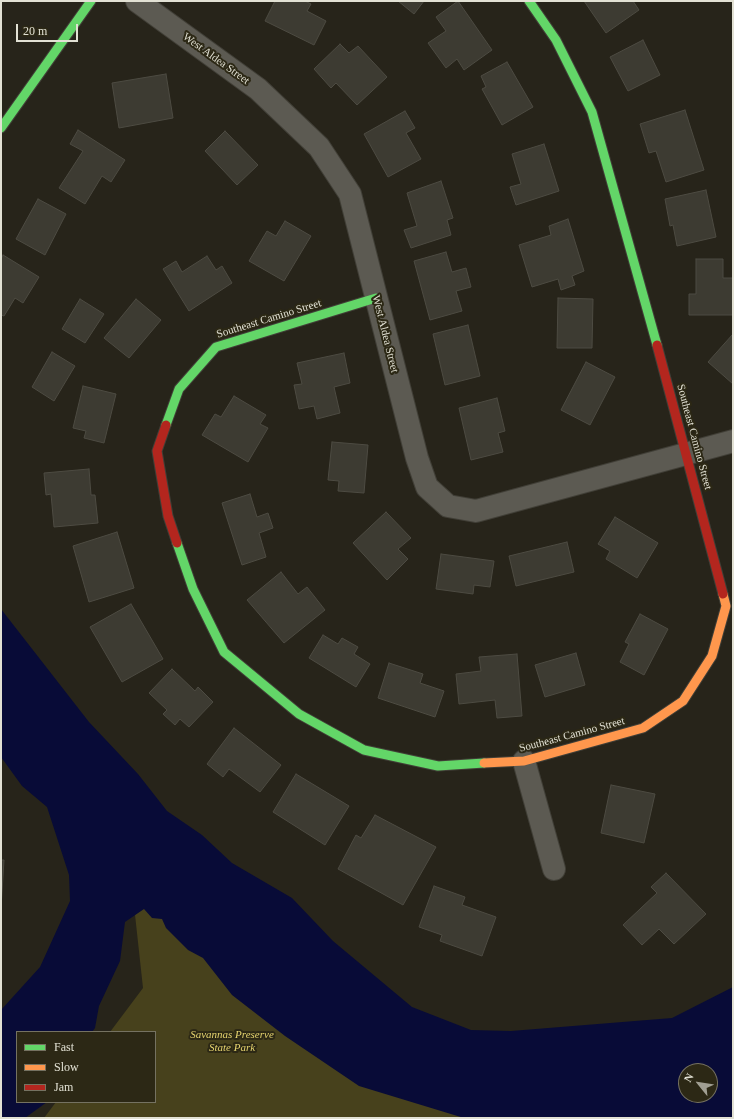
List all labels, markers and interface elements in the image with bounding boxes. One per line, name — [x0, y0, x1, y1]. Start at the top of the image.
scale bar — [18, 16, 80, 42]
text: 20 m — [23, 24, 47, 38]
street label: West Aldea Street — [180, 30, 252, 88]
street label: West Aldea Street — [369, 294, 401, 374]
street label: Southeast Camino Street — [215, 297, 323, 341]
street label: Southeast Camino Street — [674, 383, 714, 491]
street label: Southeast Camino Street — [518, 715, 626, 755]
park label: Savannas Preserve State Park — [190, 1028, 274, 1054]
legend — [16, 1031, 156, 1103]
text: Fast — [54, 1040, 74, 1054]
text: Slow — [54, 1060, 79, 1074]
north arrow — [678, 1063, 718, 1103]
text: N — [681, 1071, 696, 1084]
text: Jam — [54, 1080, 73, 1094]

